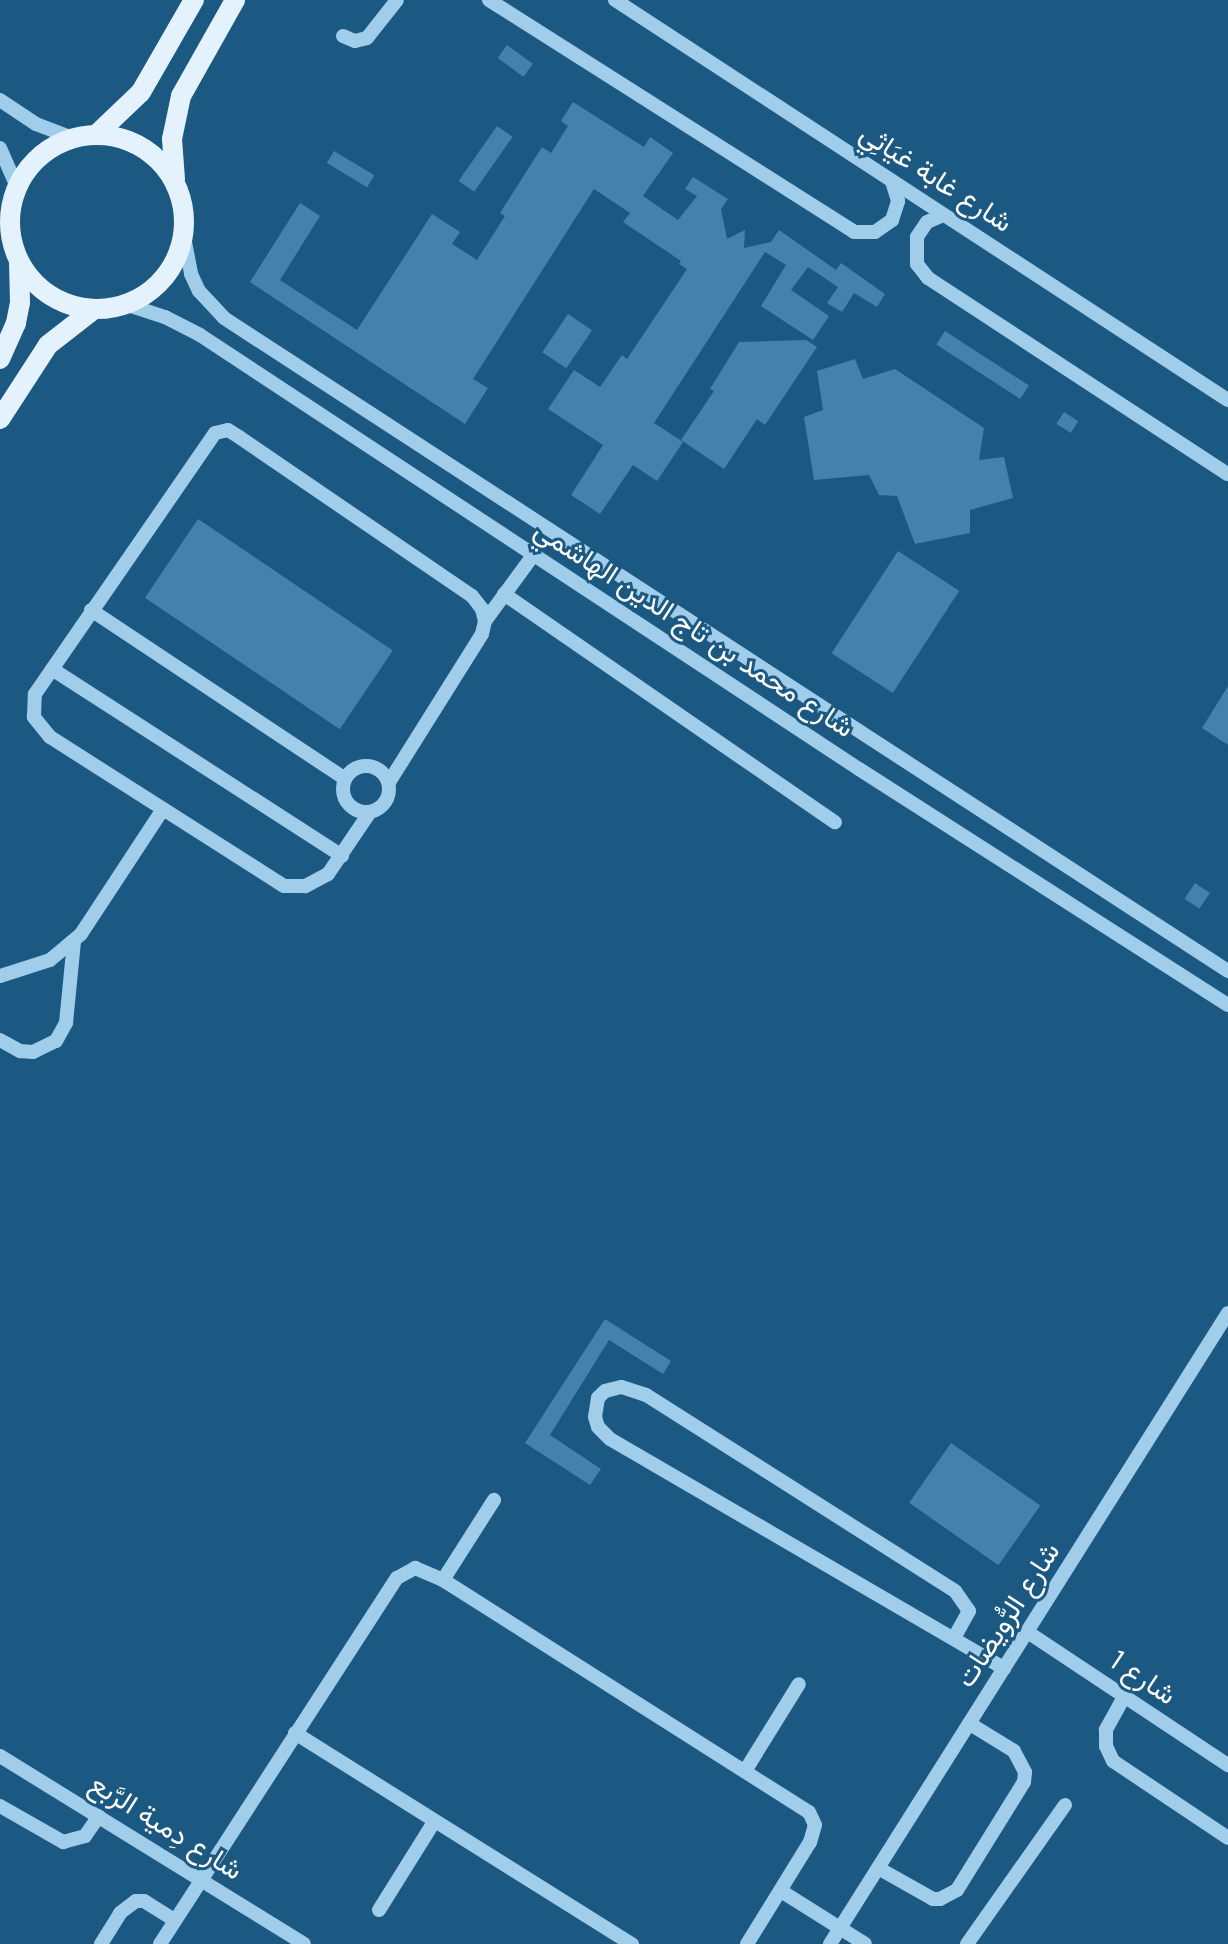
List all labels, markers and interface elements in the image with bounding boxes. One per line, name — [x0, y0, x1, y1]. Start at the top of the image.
street label: شارع غابة غيَاثِي — [854, 116, 1018, 240]
street label: شارع محمد بن تاج الدين الهاشمي — [528, 513, 860, 745]
street label: شارع الرُّويضات — [949, 1536, 1067, 1694]
street label: شارع 1 — [1104, 1644, 1182, 1712]
street label: شارع دِمية الرَّبع — [83, 1767, 249, 1887]

